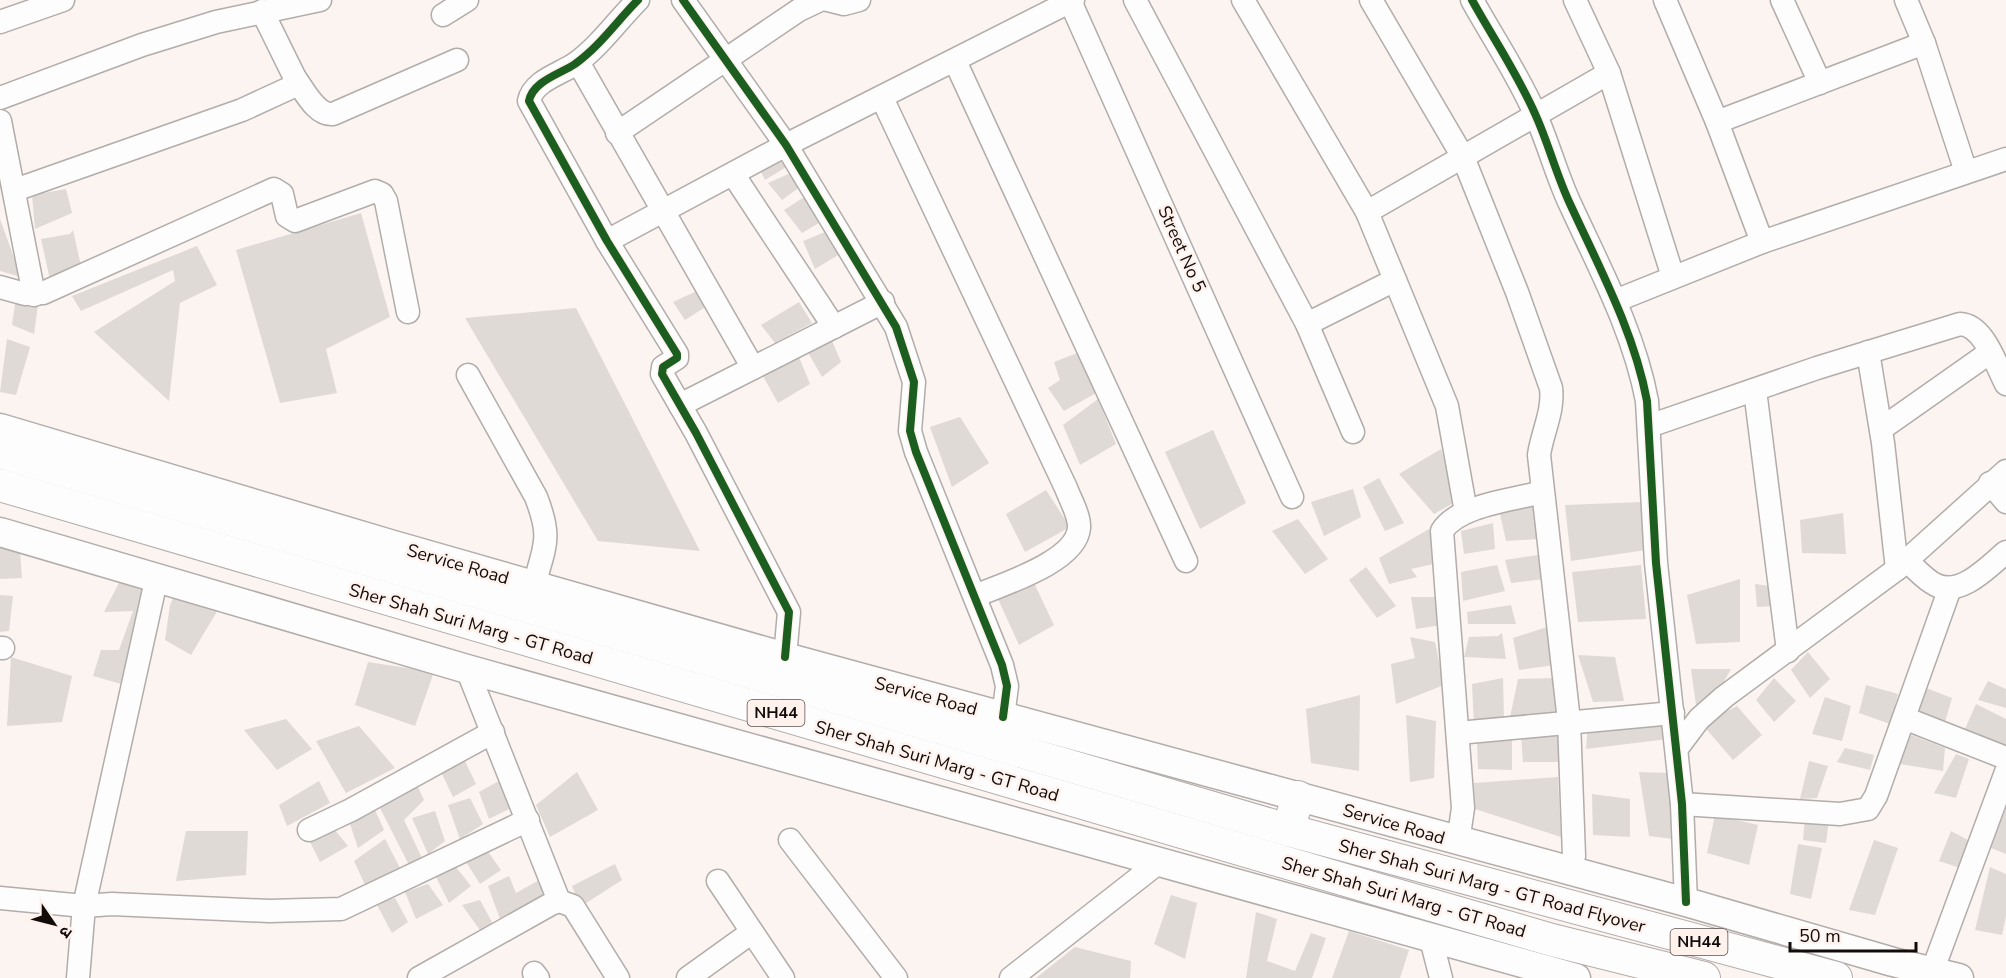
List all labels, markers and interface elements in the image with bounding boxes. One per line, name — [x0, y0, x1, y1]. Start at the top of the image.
street label: Street No 5 — [1152, 202, 1212, 296]
street label: Service Road — [404, 538, 512, 590]
street label: Sher Shah Suri Marg - GT Road — [346, 578, 596, 670]
street label: Service Road — [872, 671, 980, 721]
road number: NH44 — [748, 700, 804, 726]
street label: Sher Shah Suri Marg - GT Road — [812, 715, 1062, 807]
street label: Service Road — [1340, 798, 1448, 850]
street label: Sher Shah Suri Marg - GT Road Flyover — [1336, 835, 1648, 937]
street label: Sher Shah Suri Marg - GT Road — [1279, 852, 1529, 942]
north arrow — [24, 894, 84, 954]
scale bar — [1790, 915, 1916, 953]
text: उ — [53, 922, 77, 943]
text: 50 m — [1799, 924, 1841, 948]
road number: NH44 — [1670, 929, 1728, 955]

